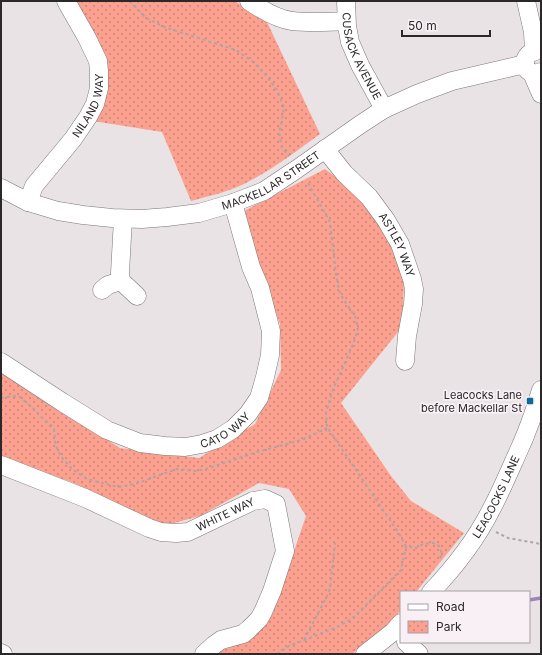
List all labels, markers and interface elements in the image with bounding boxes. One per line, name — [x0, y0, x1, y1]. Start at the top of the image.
street label: CUSACK AVENUE — [339, 12, 384, 102]
scale bar — [402, 12, 490, 38]
text: 50 m — [408, 18, 437, 33]
street label: NILAND WAY — [69, 73, 106, 140]
street label: MACKELLAR STREET — [220, 148, 323, 213]
street label: ASTLEY WAY — [376, 210, 418, 279]
place label: Leacocks Lane before Mackellar St — [421, 388, 522, 415]
marker: Leacocks Lane before Mackellar St — [525, 396, 535, 406]
street label: CATO WAY — [198, 409, 253, 451]
street label: LEACOCKS LANE — [469, 453, 523, 541]
street label: WHITE WAY — [194, 494, 257, 534]
legend — [400, 591, 530, 643]
text: Road — [436, 599, 465, 614]
text: Park — [436, 619, 462, 634]

